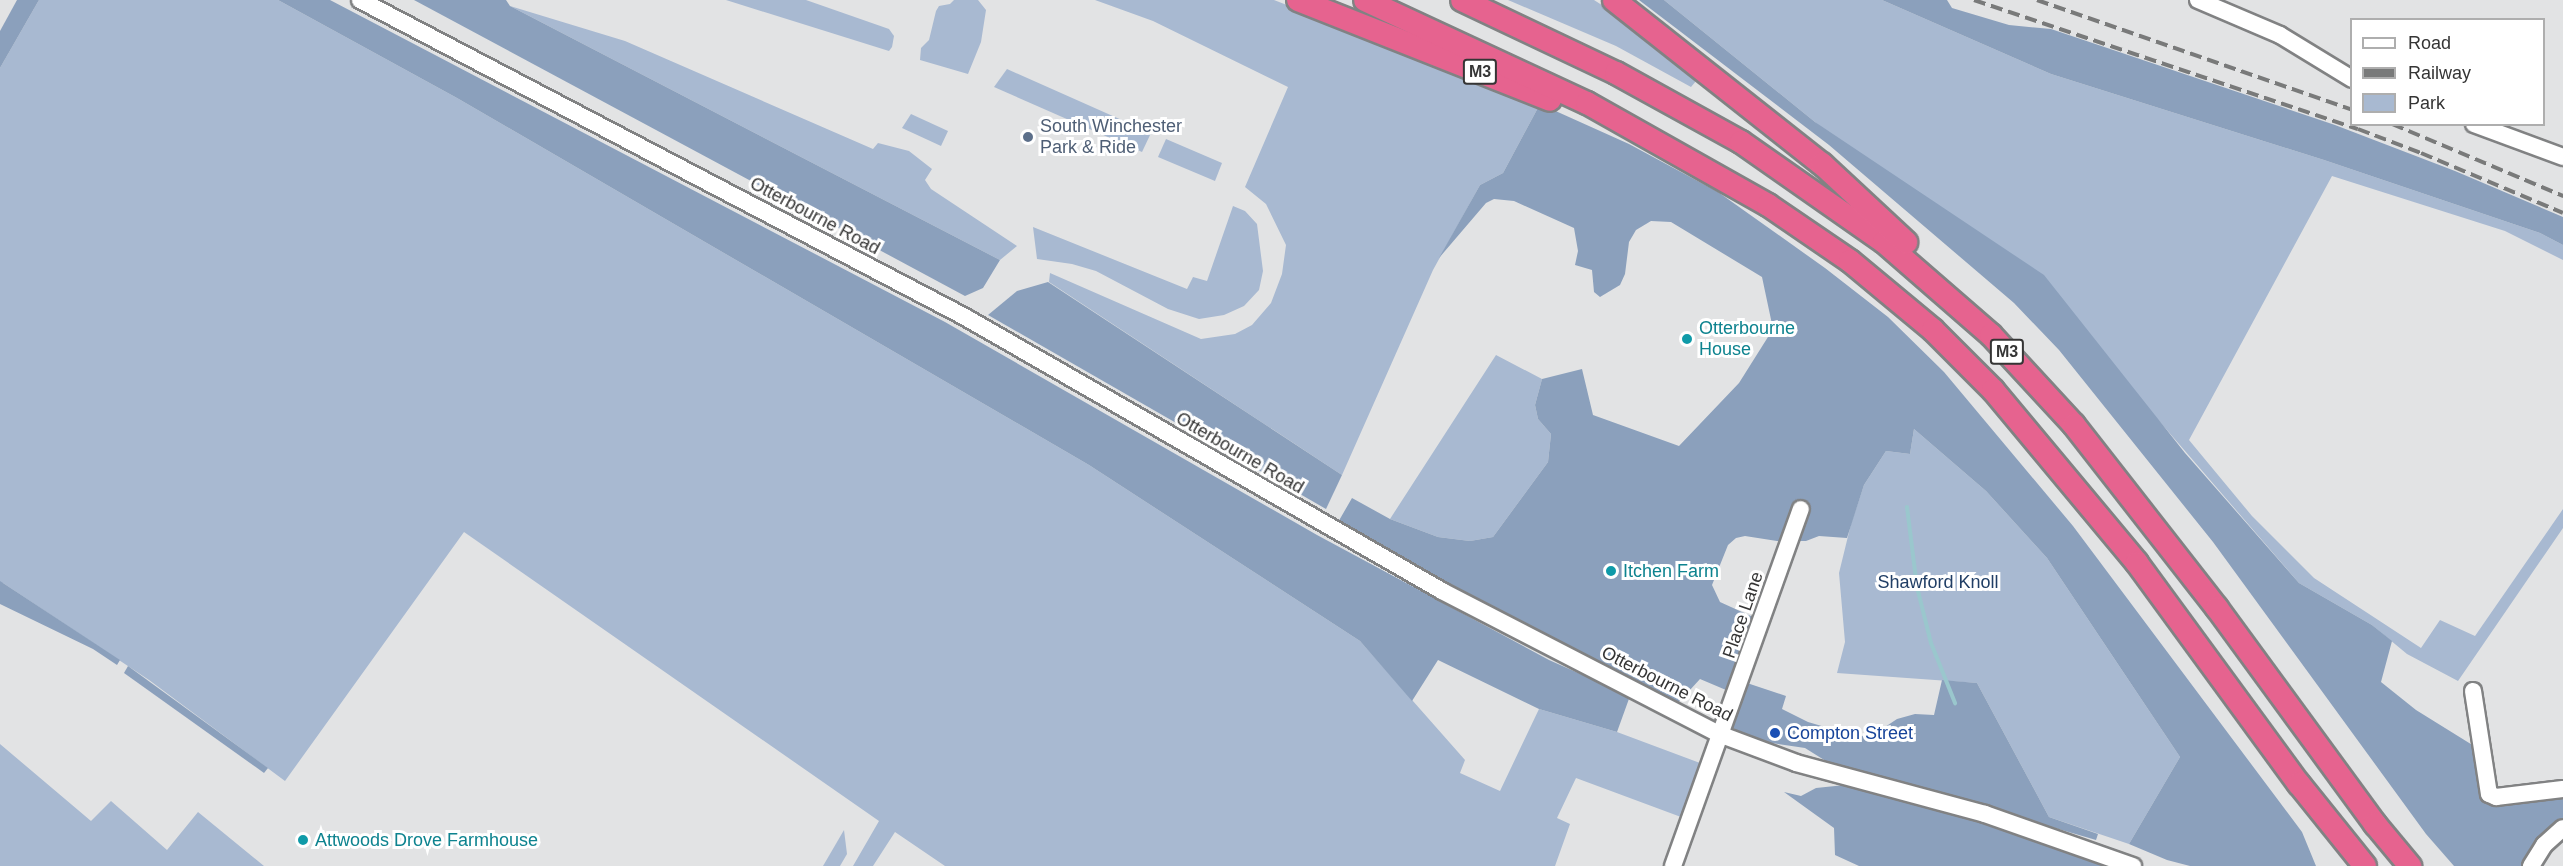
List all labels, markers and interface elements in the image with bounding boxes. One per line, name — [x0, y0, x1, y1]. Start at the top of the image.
legend — [2350, 18, 2545, 126]
text: Road — [2408, 33, 2451, 53]
road number: M3 — [1462, 59, 1498, 85]
text: Railway — [2408, 63, 2471, 83]
text: Park — [2408, 93, 2445, 113]
place label: South Winchester Park & Ride — [1040, 116, 1182, 158]
marker: South Winchester Park & Ride — [1021, 130, 1035, 144]
street label: Otterbourne Road — [746, 173, 884, 259]
place label: Otterbourne House — [1699, 318, 1795, 360]
marker: Otterbourne House — [1680, 332, 1694, 346]
road number: M3 — [1989, 339, 2025, 365]
street label: Otterbourne Road — [1172, 408, 1308, 498]
place label: Itchen Farm — [1623, 560, 1719, 582]
marker: Itchen Farm — [1604, 564, 1618, 578]
street label: Place Lane — [1718, 569, 1768, 661]
park label: Shawford Knoll — [1877, 571, 1999, 593]
street label: Otterbourne Road — [1598, 642, 1736, 726]
place label: Compton Street — [1787, 722, 1913, 744]
marker: Compton Street — [1768, 726, 1782, 740]
place label: Attwoods Drove Farmhouse — [315, 829, 538, 851]
marker: Attwoods Drove Farmhouse — [296, 833, 310, 847]

